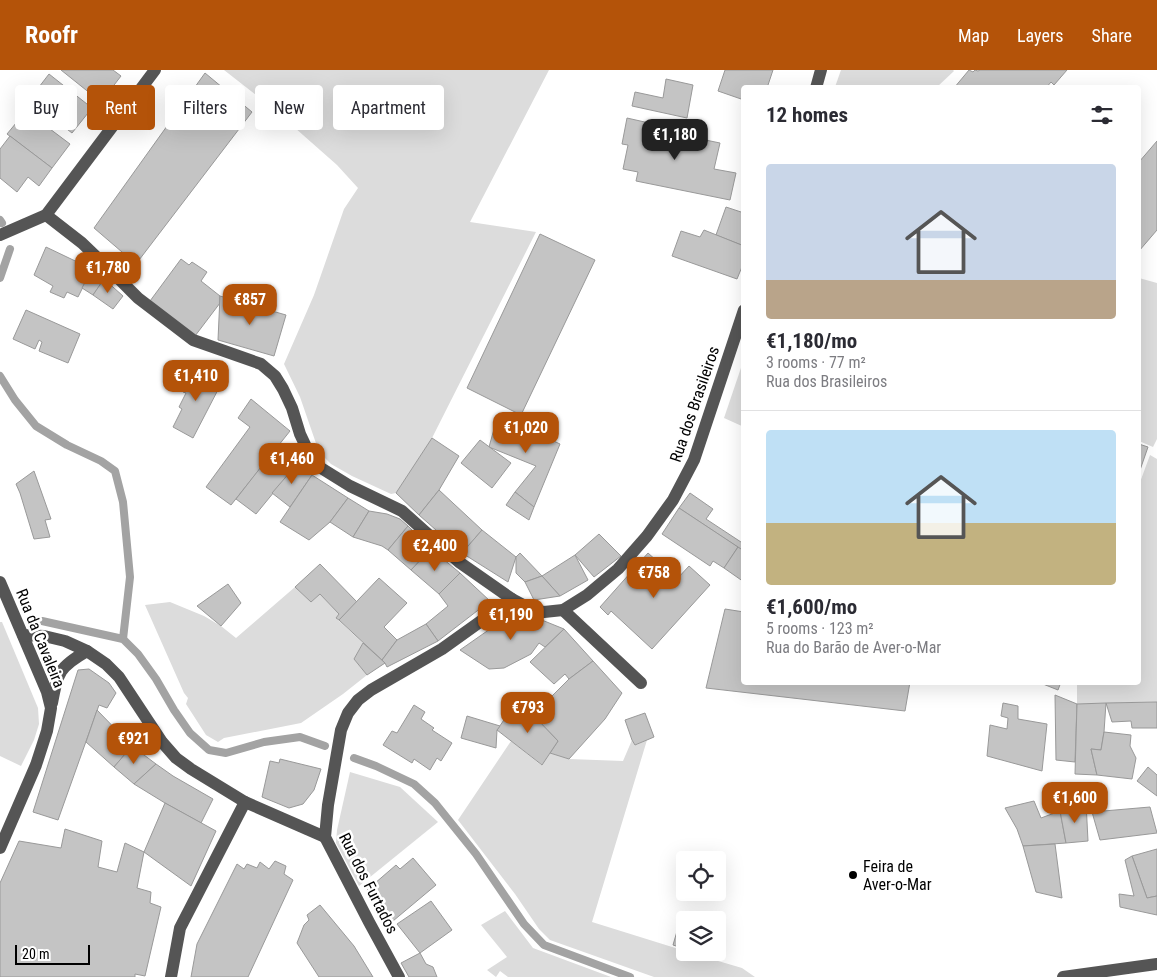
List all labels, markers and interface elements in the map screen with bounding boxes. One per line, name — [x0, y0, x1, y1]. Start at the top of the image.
text: Roofr — [25, 21, 78, 49]
text: Map — [958, 25, 989, 46]
text: Layers — [1017, 25, 1064, 46]
text: Share — [1092, 25, 1132, 46]
chip: Buy — [15, 85, 77, 130]
chip: Rent — [87, 85, 155, 130]
chip: Filters — [165, 85, 245, 130]
chip: New — [255, 85, 323, 130]
chip: Apartment — [333, 85, 444, 130]
icon: filters — [1088, 101, 1116, 129]
text: 12 homes — [766, 103, 848, 127]
pin: €1,180 — [634, 118, 716, 161]
text: €1,180 — [653, 125, 697, 144]
icon: home — [896, 197, 986, 287]
pin: €1,780 — [67, 252, 149, 294]
text: €1,780 — [86, 258, 130, 277]
pin: €857 — [220, 284, 280, 326]
text: €857 — [234, 290, 266, 309]
text: €1,180/mo — [766, 329, 857, 353]
street label: Rua dos Brasileiros — [666, 344, 723, 465]
text: 3 rooms · 77 m² — [766, 353, 866, 372]
pin: €1,410 — [155, 360, 237, 402]
text: €1,410 — [174, 366, 218, 385]
text: Rua dos Brasileiros — [766, 372, 887, 391]
pin: €1,020 — [485, 412, 567, 454]
text: €1,020 — [504, 418, 548, 437]
pin: €1,460 — [251, 442, 333, 485]
text: €1,460 — [270, 449, 314, 468]
icon: home — [896, 462, 986, 552]
pin: €2,400 — [394, 530, 476, 572]
text: €2,400 — [413, 536, 457, 555]
pin: €758 — [624, 556, 684, 599]
text: €758 — [638, 563, 670, 582]
street label: Rua da Cavaleira — [12, 586, 69, 690]
text: €1,600/mo — [766, 595, 857, 619]
pin: €1,190 — [470, 598, 552, 641]
text: €1,190 — [489, 605, 533, 624]
text: 5 rooms · 123 m² — [766, 619, 874, 638]
text: Rua do Barão de Aver-o-Mar — [766, 638, 941, 657]
pin: €793 — [498, 692, 558, 734]
text: €793 — [512, 698, 544, 717]
pin: €921 — [104, 722, 164, 765]
text: €921 — [118, 729, 150, 748]
pin: €1,600 — [1034, 782, 1116, 824]
text: €1,600 — [1053, 788, 1097, 807]
street label: Rua dos Furtados — [335, 830, 402, 937]
map controls — [676, 851, 726, 961]
button: locate — [676, 851, 726, 901]
place label: Feira de Aver-o-Mar — [863, 857, 932, 894]
marker: Feira de Aver-o-Mar — [847, 869, 859, 881]
button: layers — [676, 911, 726, 961]
scale bar — [15, 942, 90, 965]
text: 20 m — [22, 946, 50, 962]

